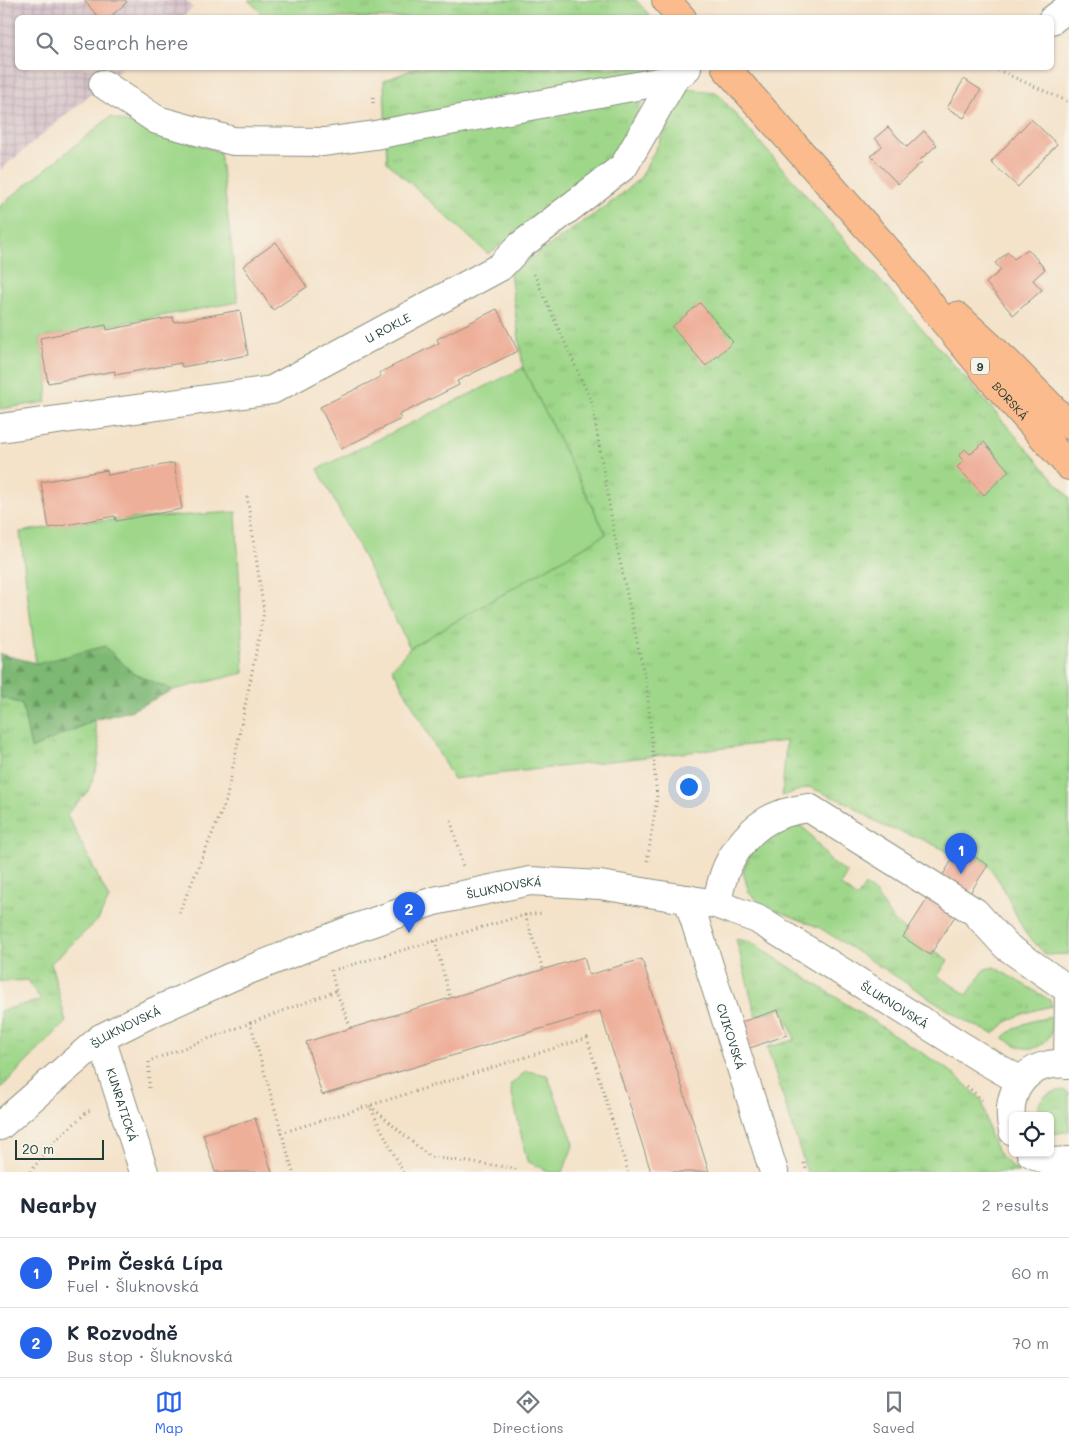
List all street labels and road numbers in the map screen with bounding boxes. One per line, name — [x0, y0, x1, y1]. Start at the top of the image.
street label: U ROKLE — [362, 309, 413, 346]
road number: 9 — [971, 358, 989, 374]
street label: BORSKÁ — [989, 378, 1032, 424]
street label: ŠLUKNOVSKÁ — [465, 873, 542, 902]
street label: ŠLUKNOVSKÁ — [858, 978, 932, 1032]
street label: CVIKOVSKÁ — [713, 1001, 749, 1071]
street label: ŠLUKNOVSKÁ — [87, 1002, 163, 1052]
street label: KUNRATICKÁ — [103, 1066, 142, 1143]

